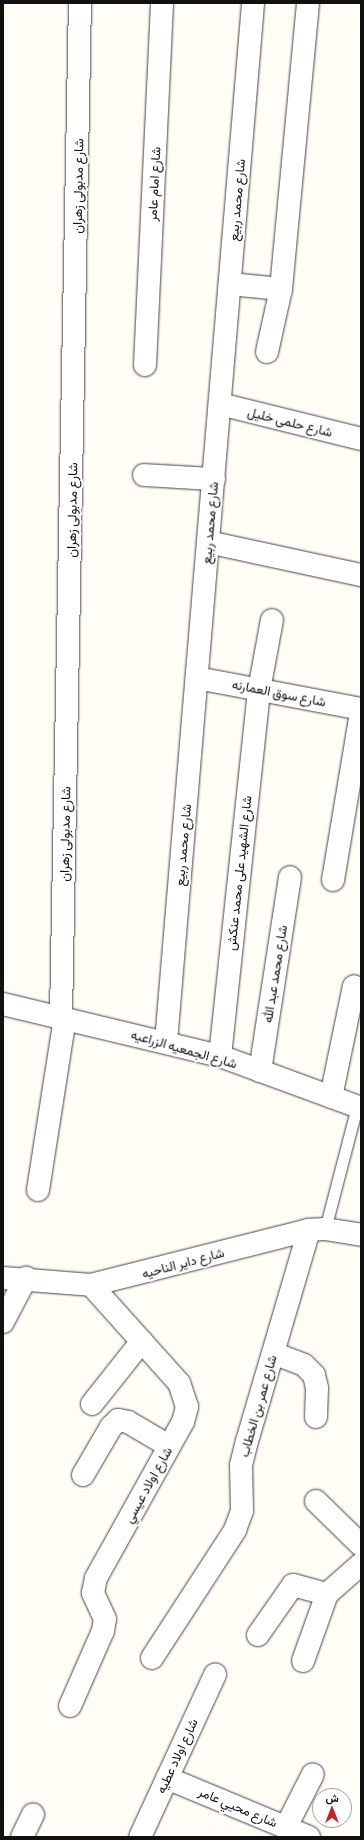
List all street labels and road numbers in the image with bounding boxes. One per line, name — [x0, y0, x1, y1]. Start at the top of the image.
street label: شارع مدبولى زهران — [69, 138, 87, 234]
street label: شارع امام عامر — [144, 146, 164, 222]
street label: شارع محمد ربيع — [226, 158, 248, 242]
street label: شارع حلمى خليل — [246, 404, 334, 440]
street label: شارع مدبولى زهران — [63, 462, 81, 558]
street label: شارع محمد ربيع — [199, 481, 221, 565]
street label: شارع سوق العمارنه — [231, 676, 327, 710]
street label: شارع مدبولى زهران — [56, 786, 74, 882]
street label: شارع الشهيد على محمد عنكش — [223, 795, 255, 951]
street label: شارع محمد ربيع — [172, 803, 194, 887]
street label: شارع محمد عبد الله — [260, 924, 290, 1024]
street label: شارع الجمعيه الزراعيه — [129, 1026, 239, 1072]
street label: شارع داير الناحيه — [140, 1244, 226, 1282]
street label: شارع عمر بن الخطاب — [236, 1353, 280, 1459]
street label: شارع اولاد عيسي — [121, 1444, 175, 1526]
street label: شارع اولاد عطيه — [153, 1716, 201, 1796]
street label: شارع محيي عامر — [196, 1783, 280, 1831]

